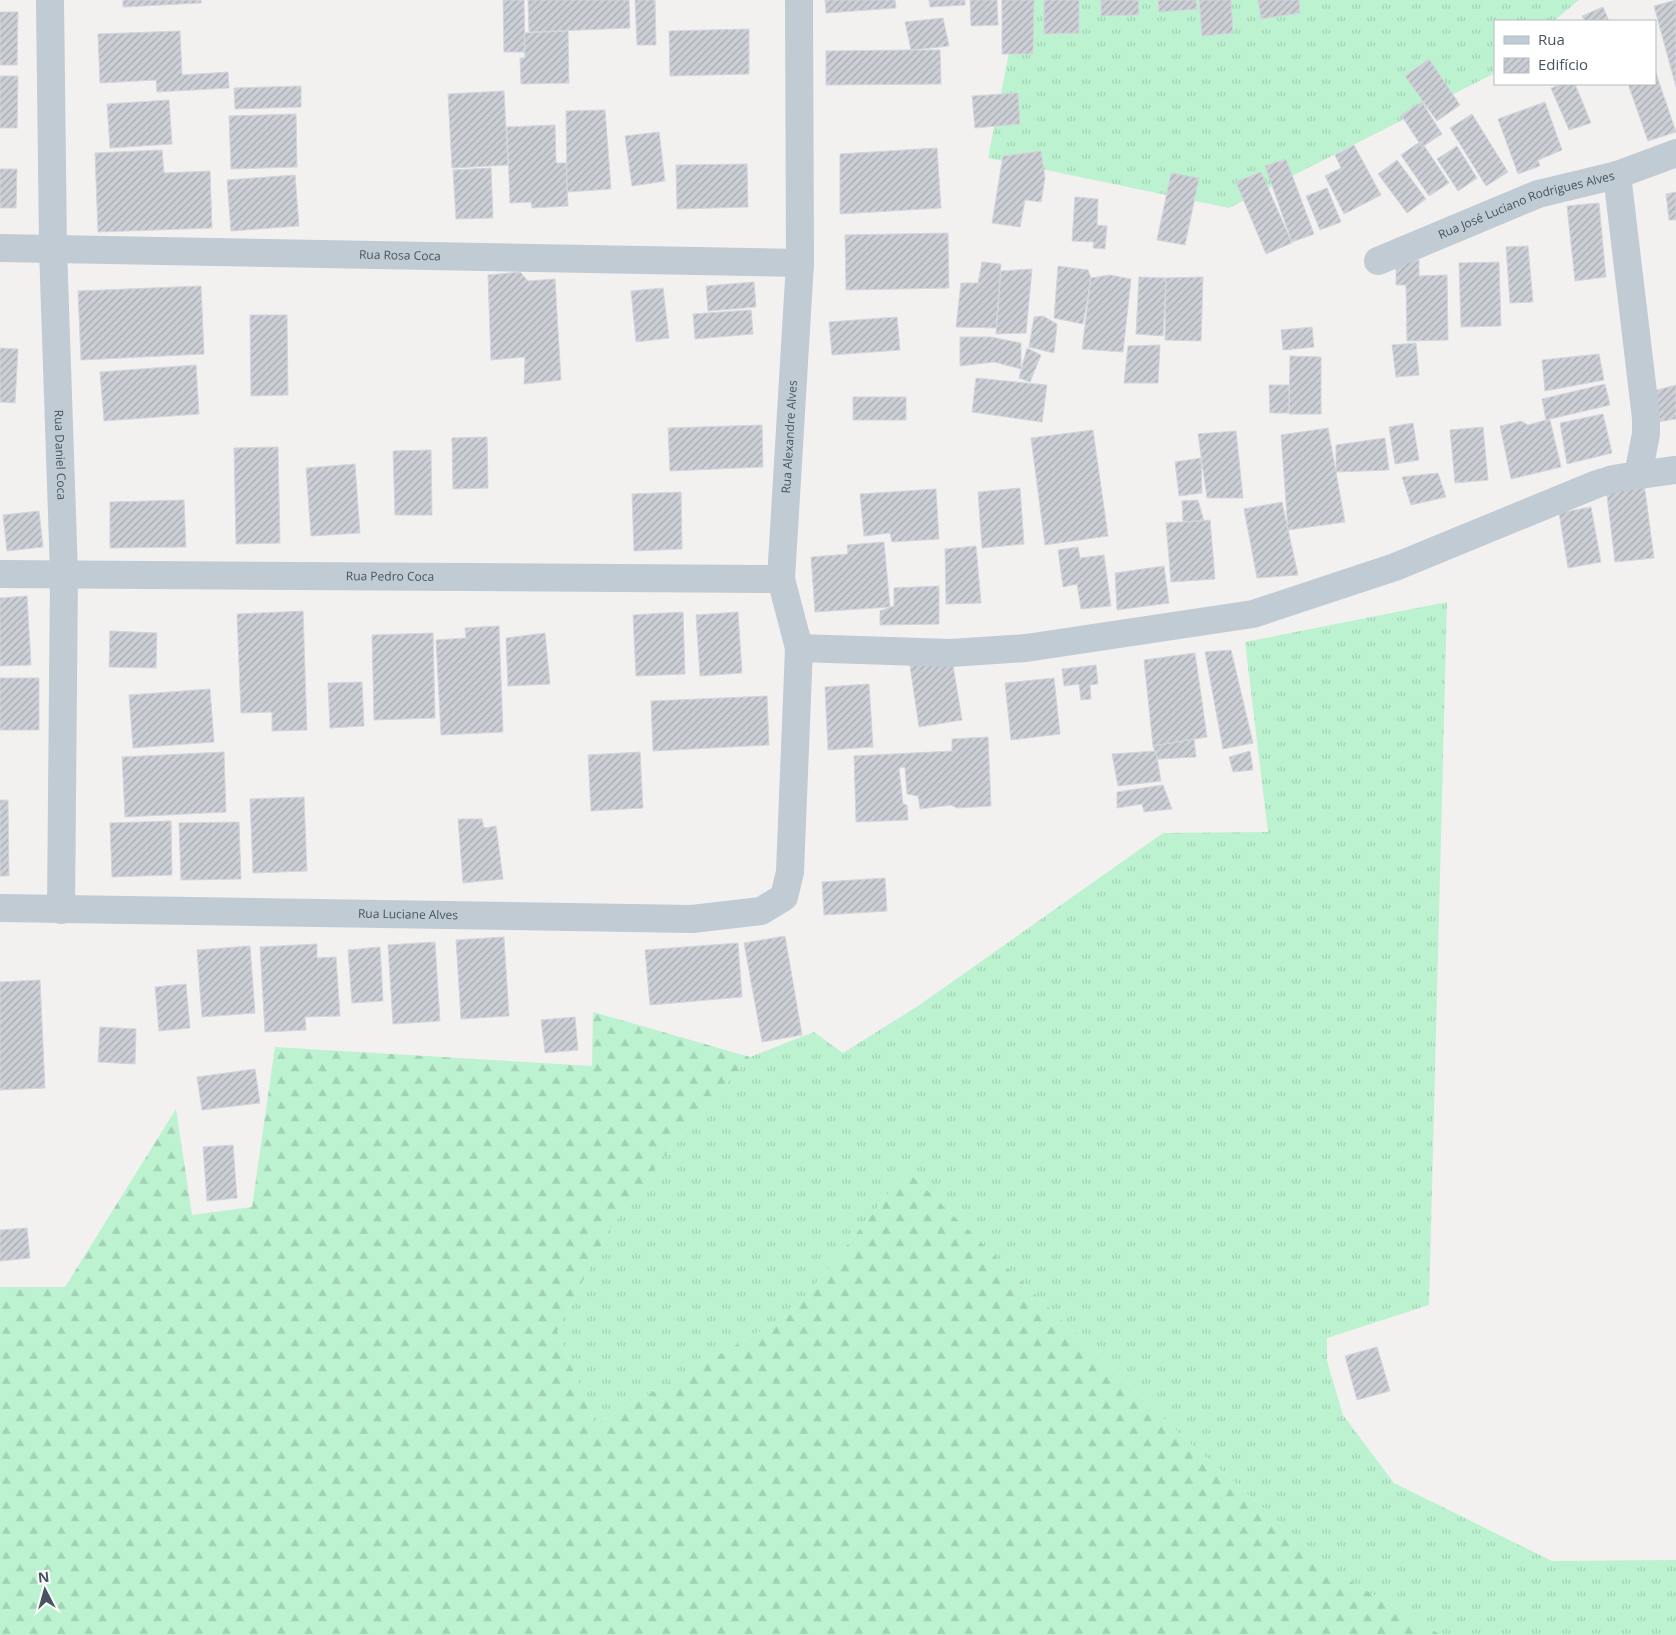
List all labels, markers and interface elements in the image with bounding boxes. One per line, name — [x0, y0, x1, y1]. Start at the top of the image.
legend — [1494, 20, 1656, 85]
text: Rua — [1538, 29, 1565, 49]
text: Edifício — [1538, 54, 1588, 74]
street label: Rua José Luciano Rodrigues Alves — [1435, 167, 1616, 243]
street label: Rua Rosa Coca — [359, 246, 441, 264]
street label: Rua Alexandre Alves — [777, 379, 801, 494]
street label: Rua Daniel Coca — [50, 409, 71, 500]
street label: Rua Pedro Coca — [346, 567, 434, 585]
street label: Rua Luciane Alves — [358, 905, 458, 923]
north arrow — [20, 1565, 70, 1615]
text: N — [37, 1567, 50, 1587]

